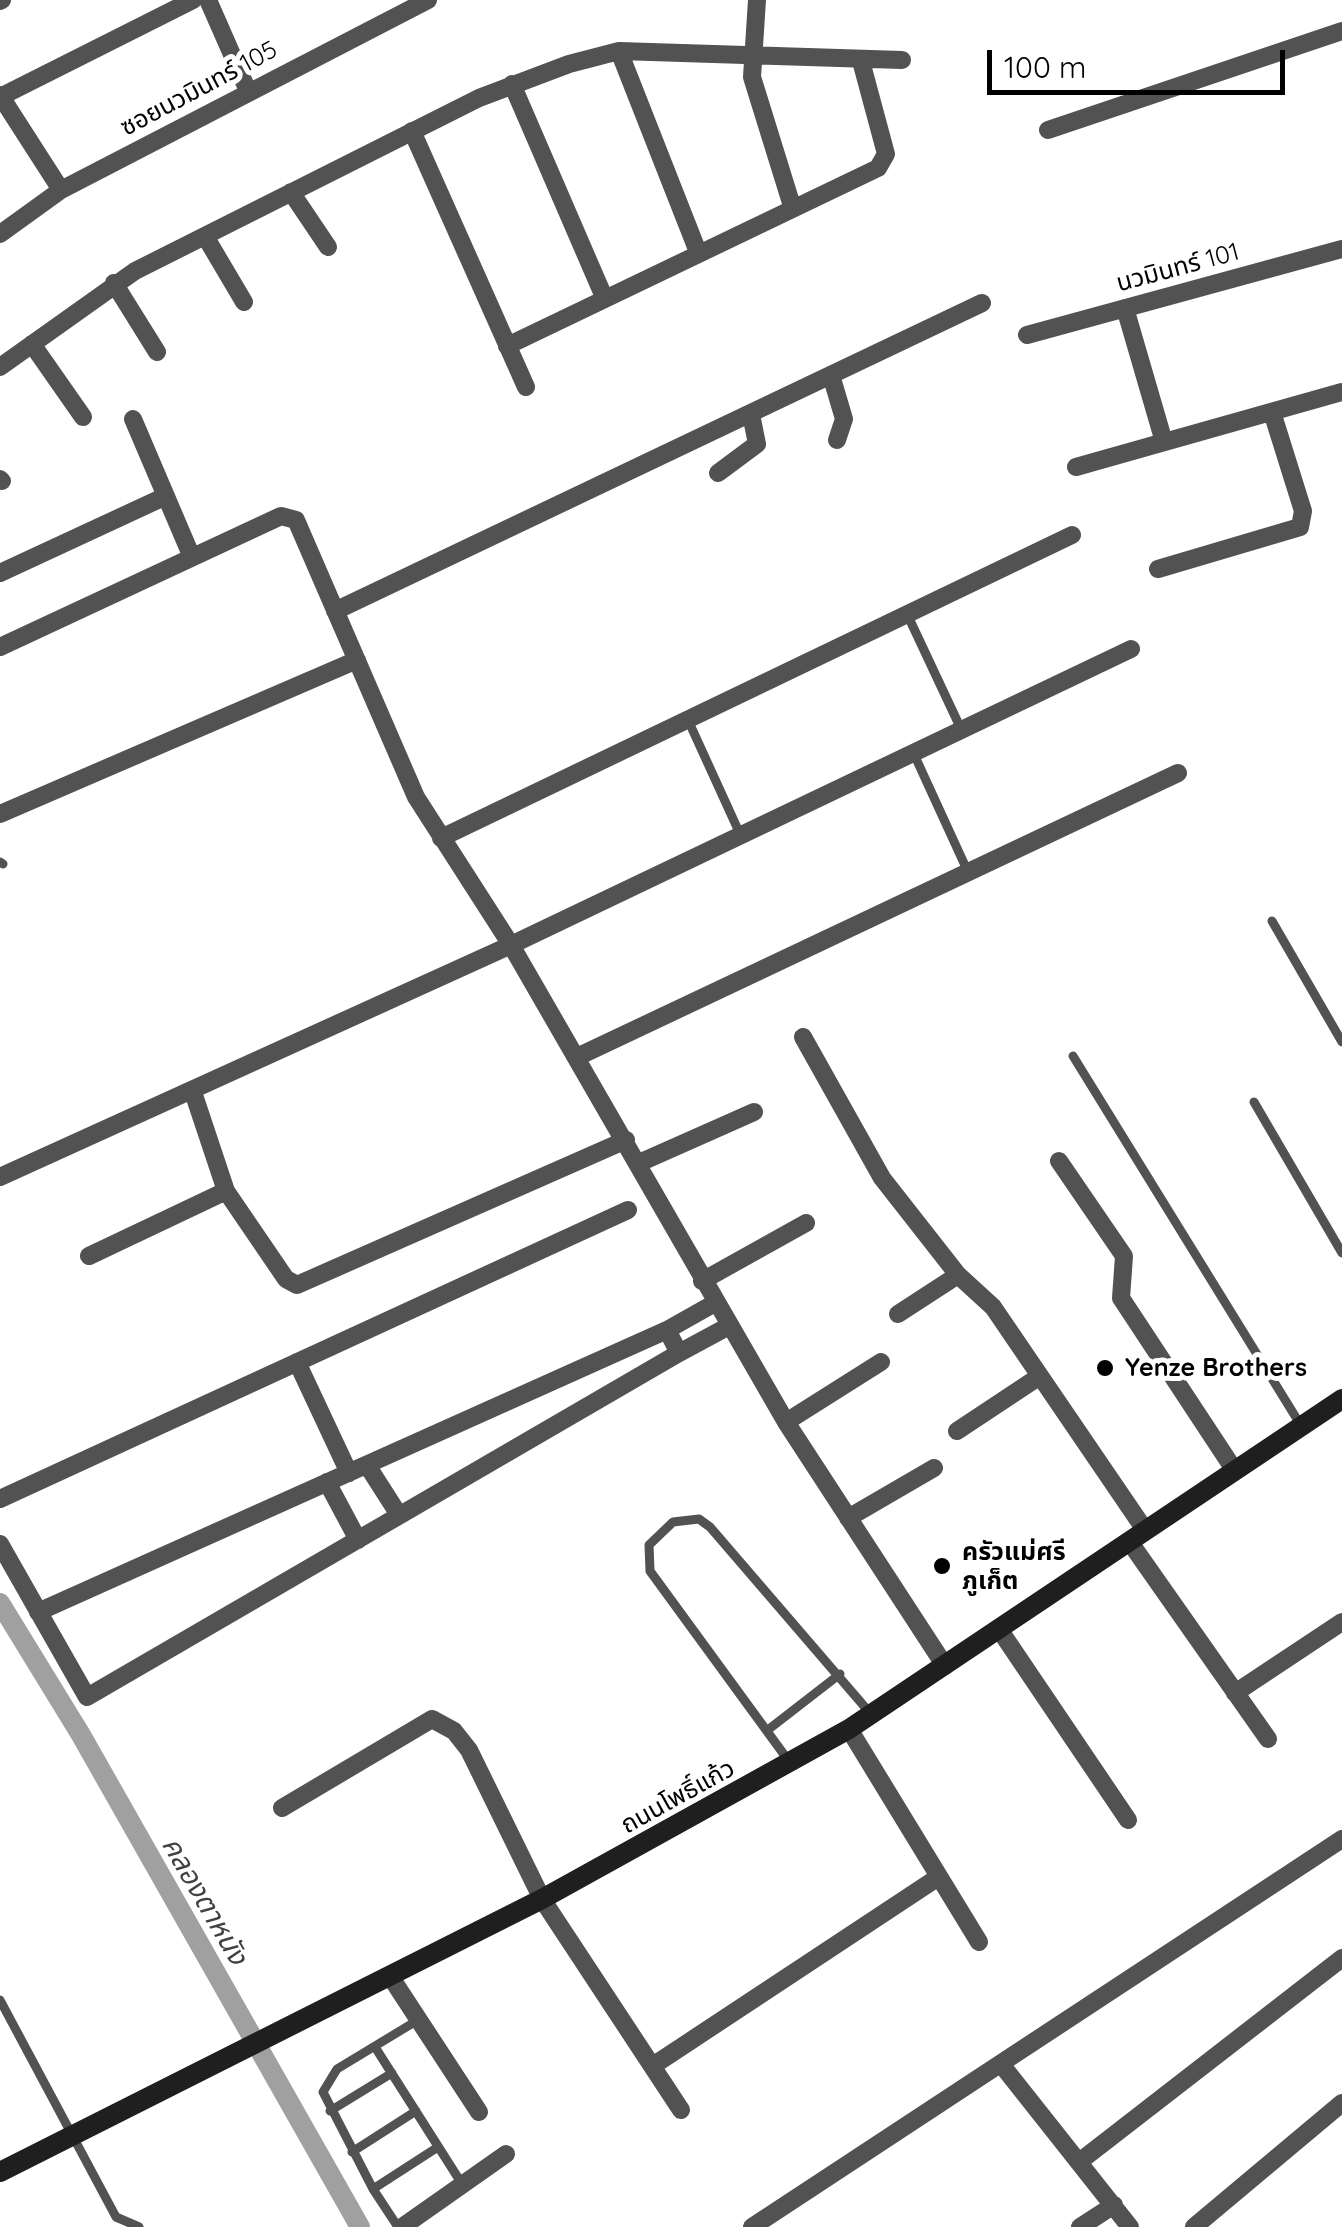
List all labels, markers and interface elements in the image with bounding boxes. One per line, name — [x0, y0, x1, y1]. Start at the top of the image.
scale bar — [992, 30, 1290, 92]
street label: ซอยนวมินทร์ 105 — [115, 35, 283, 143]
text: 100 m — [1004, 48, 1086, 86]
street label: นวมินทร์ 101 — [1113, 237, 1243, 299]
place label: Yenze Brothers — [1125, 1353, 1307, 1383]
marker: Yenze Brothers — [1094, 1357, 1116, 1379]
place label: ครัวแม่ศรี ภูเก็ต — [962, 1537, 1066, 1596]
marker: ครัวแม่ศรี ภูเก็ต — [931, 1555, 953, 1577]
street label: ถนนโพธิ์แก้ว — [616, 1753, 740, 1841]
water label: คลองตาหนัง — [154, 1831, 254, 1971]

